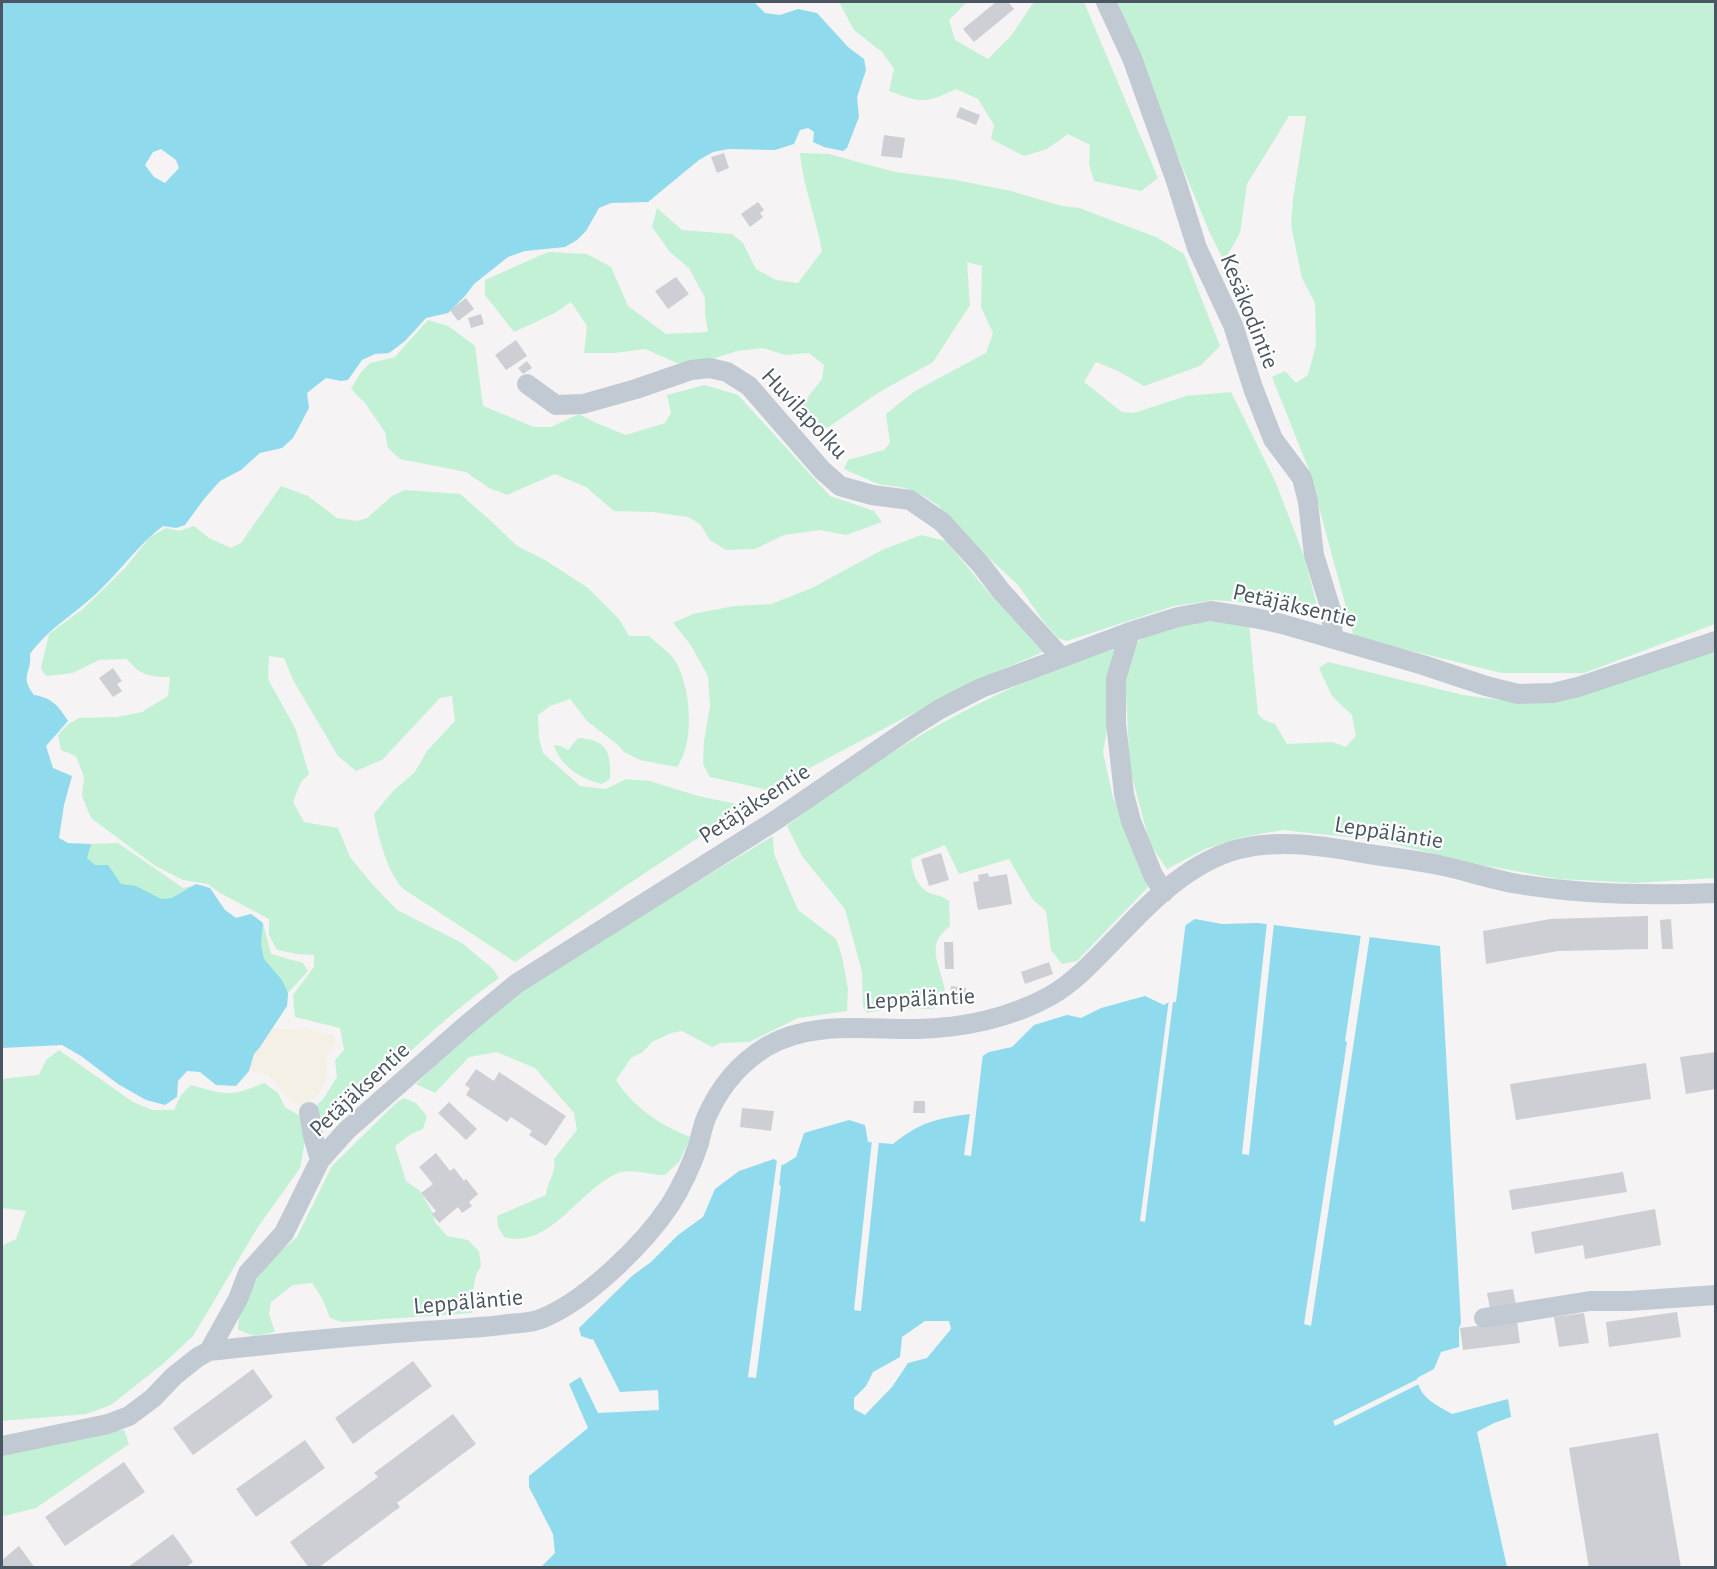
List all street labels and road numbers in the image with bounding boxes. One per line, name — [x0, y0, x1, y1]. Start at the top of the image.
street label: Kesäkodintie — [1215, 251, 1283, 372]
street label: Huvilapolku — [757, 364, 852, 464]
street label: Petäjäksentie — [1230, 580, 1359, 632]
street label: Petäjäksentie — [695, 759, 814, 848]
street label: Leppäläntie — [1333, 813, 1445, 853]
street label: Leppäläntie — [865, 984, 976, 1014]
street label: Petäjäksentie — [305, 1038, 414, 1142]
street label: Leppäläntie — [412, 1285, 524, 1319]

